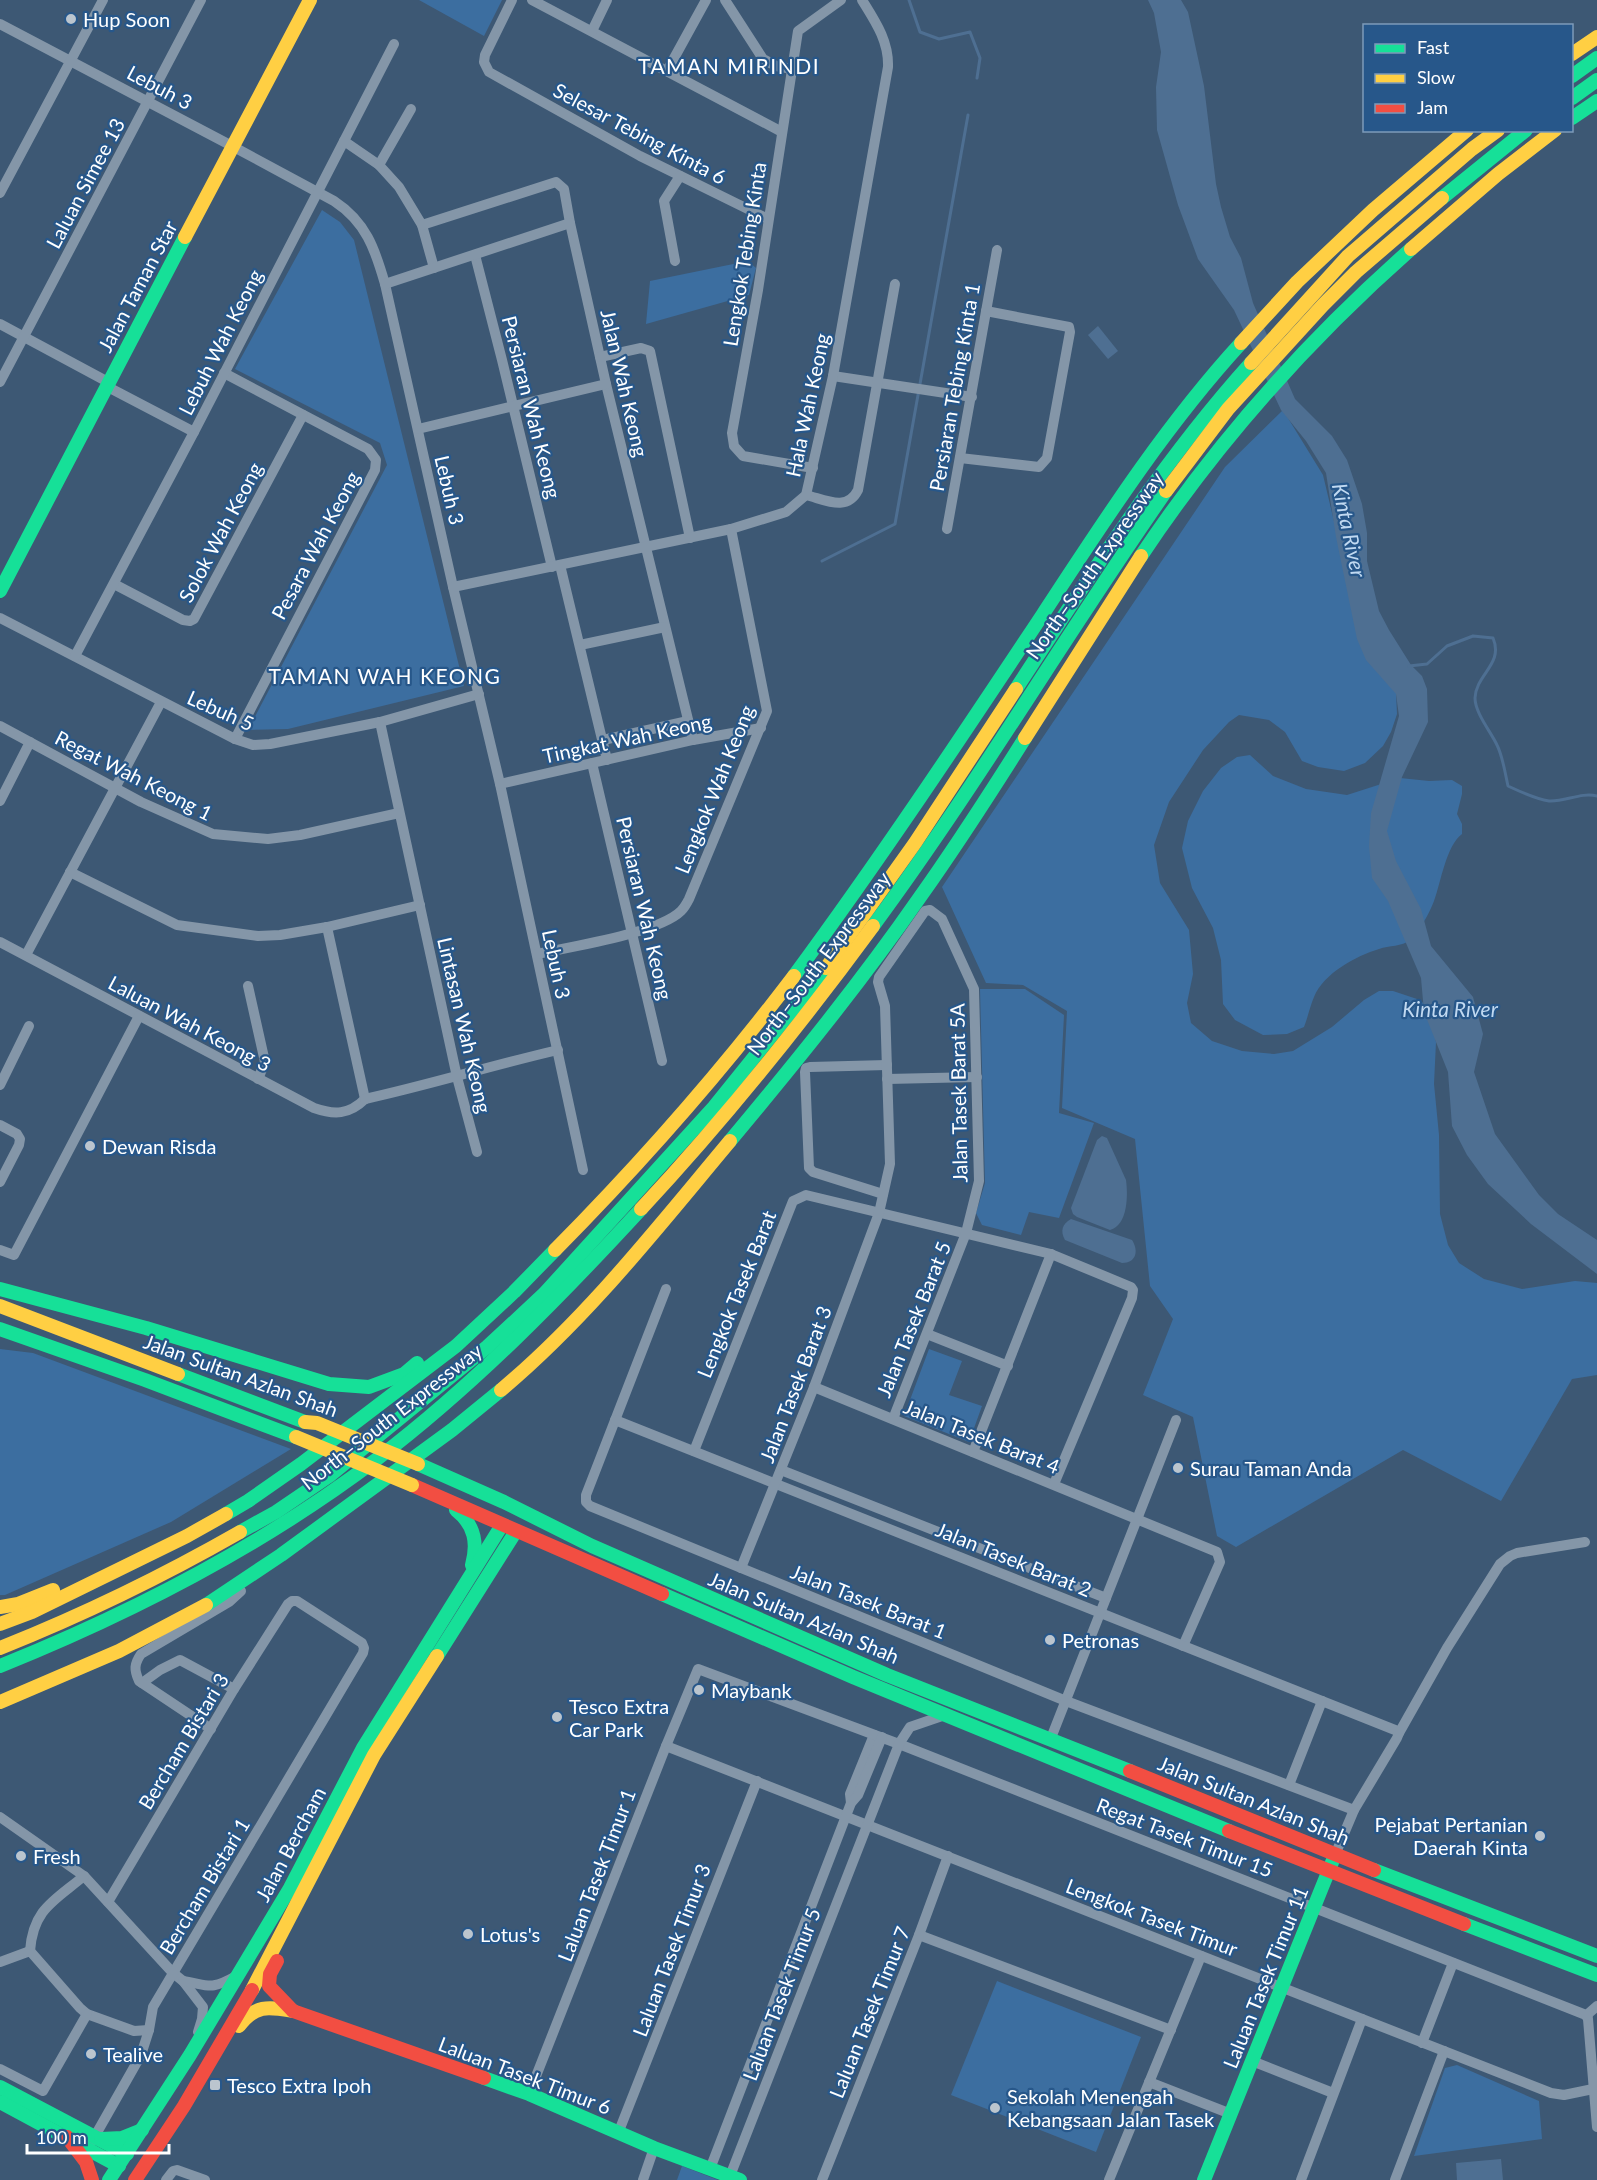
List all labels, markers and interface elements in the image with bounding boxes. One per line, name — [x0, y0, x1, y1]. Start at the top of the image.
place label: Hup Soon — [83, 7, 170, 31]
marker: Hup Soon — [64, 12, 78, 26]
legend — [1363, 24, 1573, 132]
text: Fast — [1417, 36, 1450, 58]
district label: TAMAN MIRINDI — [638, 53, 820, 78]
street label: Lebuh 3 — [123, 60, 197, 114]
text: Slow — [1417, 66, 1455, 88]
street label: Selesar Tebing Kinta 6 — [550, 77, 730, 189]
text: Jam — [1417, 96, 1448, 118]
street label: Laluan Simee 13 — [41, 114, 129, 252]
street label: Lengkok Tebing Kinta — [718, 160, 770, 348]
street label: Jalan Taman Star — [92, 216, 182, 356]
street label: Lebuh Wah Keong — [173, 265, 267, 419]
street label: Persiaran Tebing Kinta 1 — [924, 281, 984, 493]
street label: Jalan Wah Keong — [596, 307, 654, 459]
street label: Persiaran Wah Keong — [498, 313, 566, 501]
street label: Hala Wah Keong — [780, 331, 834, 479]
street label: Lebuh 3 — [430, 453, 470, 527]
street label: Solok Wah Keong — [173, 458, 267, 606]
street label: North–South Expressway — [1020, 466, 1168, 663]
street label: Pesara Wah Keong — [266, 467, 364, 623]
water label: Kinta River — [1328, 481, 1372, 580]
district label: TAMAN WAH KEONG — [269, 663, 501, 688]
street label: Lebuh 5 — [184, 685, 258, 735]
street label: Lengkok Wah Keong — [669, 701, 759, 877]
street label: Tingkat Wah Keong — [540, 708, 714, 768]
street label: Regat Wah Keong 1 — [51, 725, 217, 825]
street label: Persiaran Wah Keong — [612, 814, 678, 1002]
street label: North–South Expressway — [741, 866, 895, 1059]
street label: Lebuh 3 — [538, 927, 576, 1001]
street label: Lintasan Wah Keong — [433, 935, 497, 1115]
street label: Laluan Wah Keong 3 — [105, 970, 275, 1076]
water label: Kinta River — [1402, 996, 1499, 1021]
street label: Jalan Tasek Barat 5A — [944, 1003, 972, 1183]
place label: Dewan Risda — [102, 1134, 216, 1158]
marker: Dewan Risda — [83, 1139, 97, 1153]
street label: Lengkok Tasek Barat — [692, 1207, 780, 1381]
street label: Jalan Tasek Barat 5 — [871, 1238, 955, 1400]
street label: Jalan Tasek Barat 3 — [754, 1302, 836, 1466]
street label: Jalan Sultan Azlan Shah — [141, 1329, 341, 1421]
street label: North–South Expressway — [296, 1337, 487, 1494]
street label: Jalan Tasek Barat 4 — [901, 1394, 1064, 1478]
place label: Surau Taman Anda — [1190, 1456, 1352, 1480]
marker: Surau Taman Anda — [1171, 1461, 1185, 1475]
street label: Jalan Tasek Barat 2 — [933, 1517, 1095, 1601]
street label: Jalan Tasek Barat 1 — [788, 1559, 950, 1643]
street label: Jalan Sultan Azlan Shah — [705, 1566, 903, 1668]
place label: Petronas — [1062, 1628, 1139, 1652]
marker: Petronas — [1043, 1633, 1057, 1647]
street label: Bercham Bistari 3 — [133, 1669, 233, 1813]
place label: Maybank — [711, 1678, 793, 1702]
marker: Maybank — [692, 1683, 706, 1697]
place label: Tesco Extra Car Park — [569, 1694, 669, 1741]
marker: Tesco Extra Car Park — [550, 1710, 564, 1724]
street label: Jalan Sultan Azlan Shah — [1155, 1751, 1353, 1849]
street label: Jalan Bercham — [250, 1783, 330, 1905]
street label: Laluan Tasek Timur 1 — [552, 1785, 640, 1965]
street label: Regat Tasek Timur 15 — [1093, 1792, 1277, 1882]
place label: Pejabat Pertanian Daerah Kinta — [1374, 1812, 1528, 1859]
street label: Bercham Bistari 1 — [154, 1814, 254, 1958]
marker: Pejabat Pertanian Daerah Kinta — [1533, 1829, 1547, 1843]
place label: Fresh — [33, 1844, 81, 1868]
marker: Fresh — [14, 1849, 28, 1863]
street label: Laluan Tasek Timur 3 — [627, 1860, 715, 2040]
street label: Lengkok Tasek Timur — [1063, 1873, 1242, 1961]
street label: Laluan Tasek Timur 11 — [1217, 1882, 1313, 2072]
street label: Laluan Tasek Timur 5 — [737, 1904, 825, 2084]
place label: Lotus's — [480, 1922, 540, 1946]
street label: Laluan Tasek Timur 7 — [824, 1923, 914, 2101]
marker: Lotus's — [461, 1927, 475, 1941]
street label: Laluan Tasek Timur 6 — [435, 2031, 615, 2119]
place label: Tealive — [103, 2042, 163, 2066]
marker: Tealive — [84, 2047, 98, 2061]
place label: Tesco Extra Ipoh — [227, 2073, 371, 2097]
marker: Tesco Extra Ipoh — [208, 2078, 222, 2092]
place label: Sekolah Menengah Kebangsaan Jalan Tasek — [1007, 2084, 1215, 2131]
marker: Sekolah Menengah Kebangsaan Jalan Tasek — [988, 2101, 1002, 2115]
scale bar — [27, 2117, 170, 2155]
text: 100 m — [36, 2126, 87, 2148]

